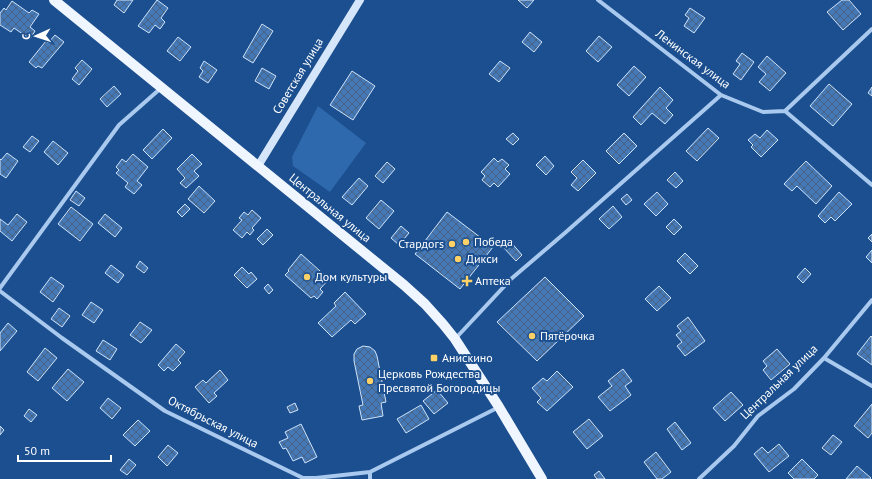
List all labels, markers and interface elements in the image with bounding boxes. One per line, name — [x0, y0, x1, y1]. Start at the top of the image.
north arrow — [16, 16, 56, 56]
street label: Ленинская улица — [652, 25, 734, 92]
text: С — [19, 33, 33, 40]
street label: Советская улица — [269, 35, 326, 116]
street label: Центральная улица — [286, 170, 374, 245]
place label: Победа — [474, 234, 513, 249]
place label: Стардогs — [398, 236, 444, 251]
marker: Победа — [461, 237, 471, 247]
marker: Стардогs — [447, 239, 457, 249]
place label: Дикси — [466, 251, 498, 266]
marker: Дикси — [453, 254, 463, 264]
place label: Дом культуры — [315, 269, 387, 284]
marker: Дом культуры — [302, 272, 312, 282]
place label: Аптека — [475, 273, 511, 288]
marker: Аптека — [462, 276, 472, 286]
place label: Пятёрочка — [540, 328, 595, 343]
marker: Пятёрочка — [527, 331, 537, 341]
street label: Центральная улица — [737, 341, 820, 422]
place label: Анискино — [442, 350, 493, 365]
marker: Анискино — [429, 353, 439, 363]
place label: Церковь Рождества Пресвятой Богородицы — [378, 366, 500, 395]
marker: Церковь Рождества Пресвятой Богородицы — [365, 376, 375, 386]
street label: Октябрьская улица — [166, 392, 261, 451]
scale bar — [18, 437, 111, 463]
text: 50 m — [24, 443, 50, 458]

